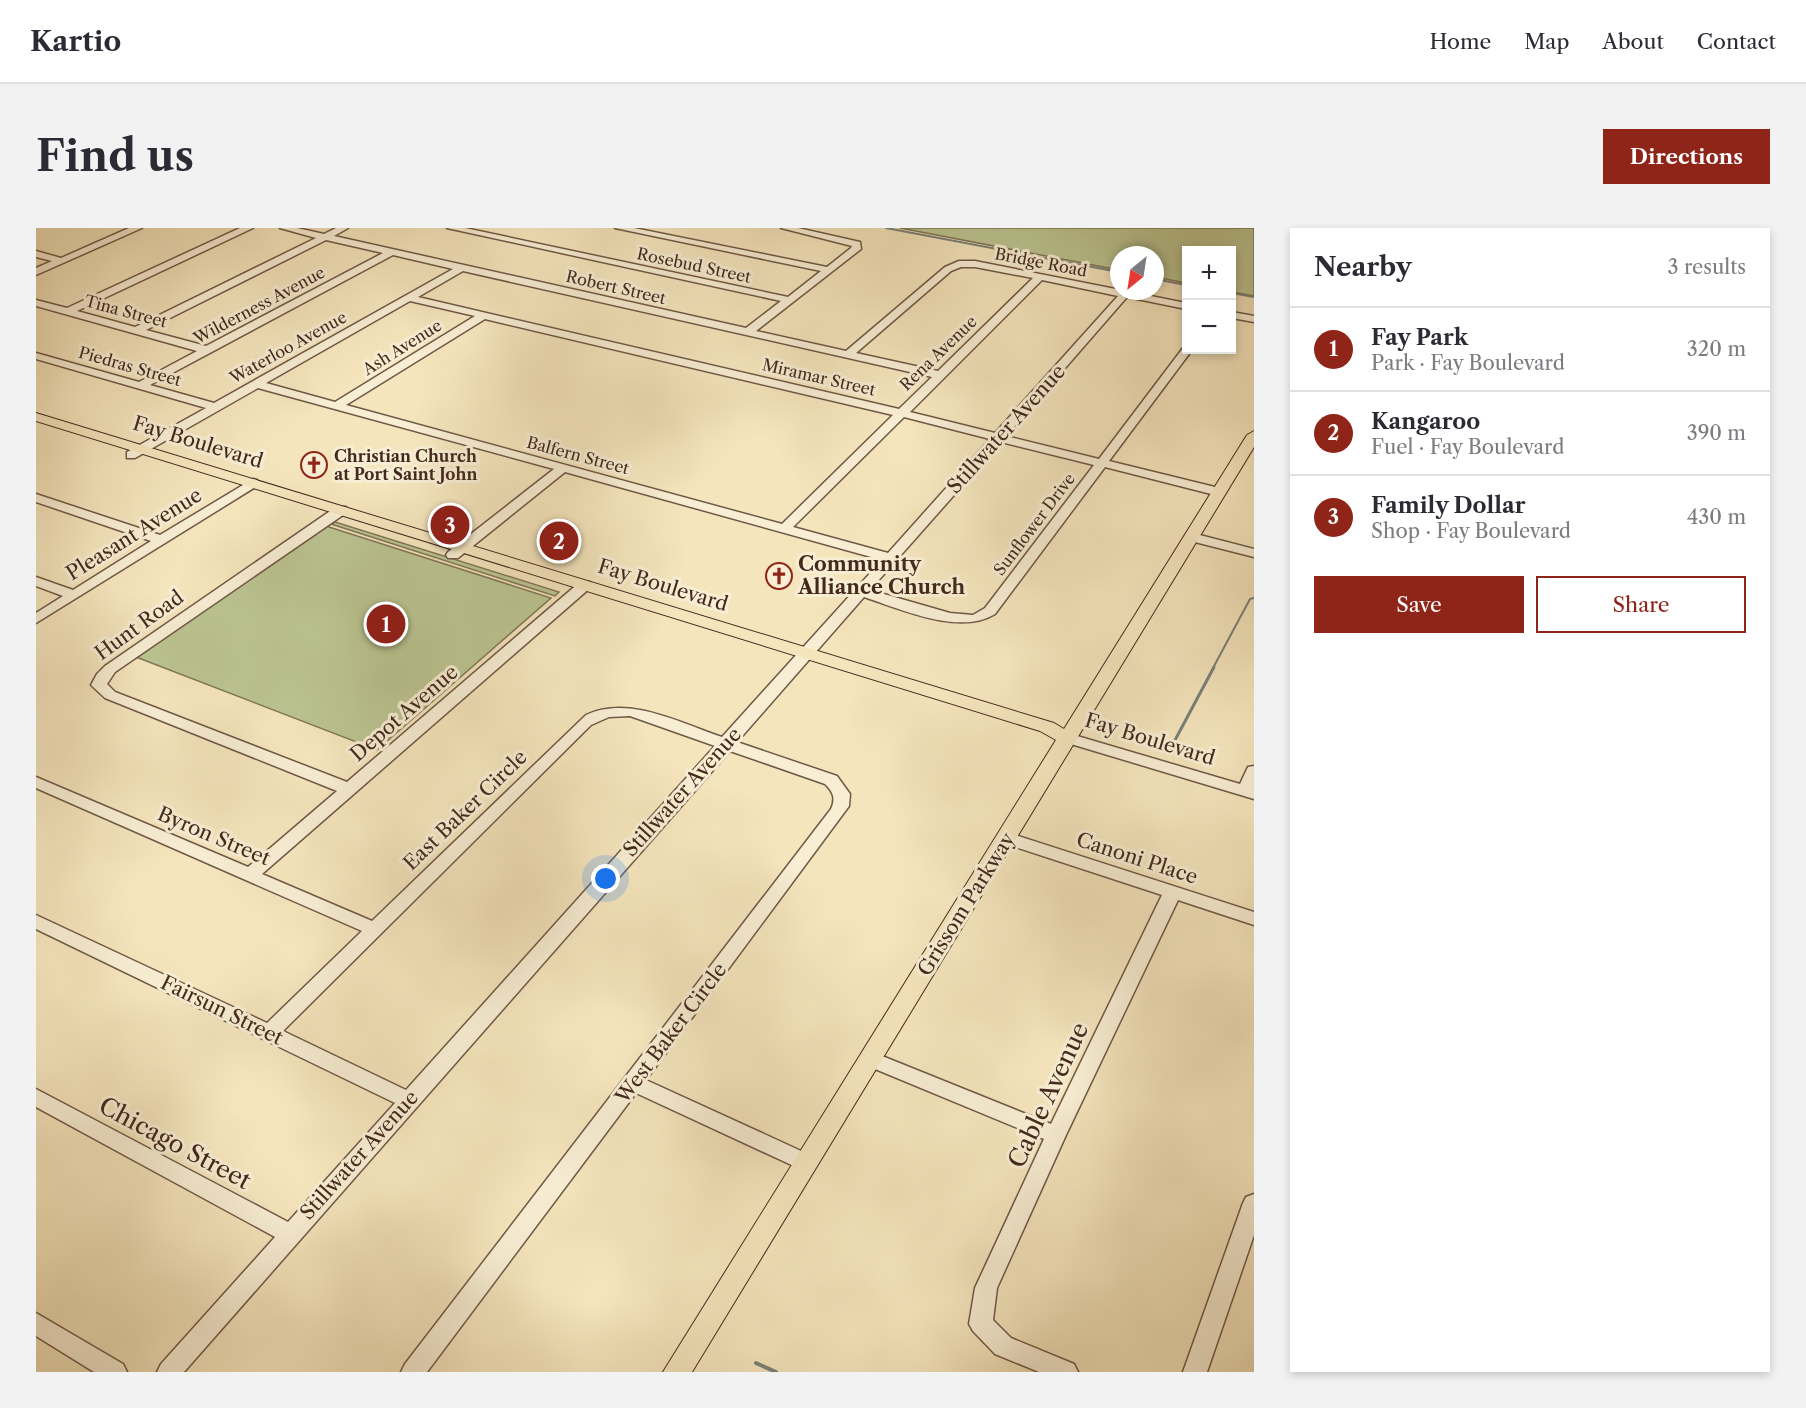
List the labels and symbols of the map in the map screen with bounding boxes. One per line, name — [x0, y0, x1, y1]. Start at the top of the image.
street label: Rosebud Street — [635, 243, 753, 287]
street label: Bridge Road — [993, 243, 1089, 281]
north arrow — [1110, 246, 1164, 300]
street label: Wilderness Avenue — [189, 262, 328, 349]
street label: Robert Street — [564, 266, 668, 308]
street label: Tina Street — [83, 290, 170, 332]
street label: Waterloo Avenue — [225, 307, 350, 388]
street label: Rena Avenue — [895, 311, 981, 395]
street label: Ash Avenue — [358, 315, 445, 380]
street label: Piedras Street — [76, 342, 184, 390]
street label: Miramar Street — [760, 354, 878, 400]
street label: Stillwater Avenue — [942, 360, 1070, 498]
street label: Fay Boulevard — [130, 411, 266, 473]
street label: Balfern Street — [525, 432, 632, 478]
place label: Christian Church at Port Saint John — [334, 446, 477, 484]
church icon: Christian Church at Port Saint John — [299, 450, 329, 480]
street label: Sunflower Drive — [989, 469, 1079, 579]
street label: Pleasant Avenue — [62, 483, 206, 585]
pin: 3 — [430, 502, 470, 548]
pin: 2 — [540, 518, 578, 564]
place label: Community Alliance Church — [797, 552, 966, 599]
street label: Fay Boulevard — [595, 554, 731, 616]
church icon: Community Alliance Church — [764, 561, 794, 591]
street label: Hunt Road — [90, 585, 188, 665]
pin: 1 — [366, 602, 406, 646]
street label: Depot Avenue — [345, 660, 463, 766]
street label: Fay Boulevard — [1082, 708, 1218, 770]
street label: Stillwater Avenue — [618, 723, 746, 861]
street label: East Baker Circle — [398, 745, 532, 875]
street label: Byron Street — [154, 802, 274, 870]
street label: Grissom Parkway — [912, 827, 1020, 980]
street label: Canoni Place — [1073, 827, 1201, 889]
your location — [591, 864, 620, 893]
street label: West Baker Circle — [610, 958, 732, 1109]
street label: Fairsun Street — [157, 970, 287, 1050]
street label: Cable Avenue — [1002, 1018, 1094, 1172]
street label: Stillwater Avenue — [295, 1086, 423, 1224]
street label: Chicago Street — [94, 1091, 256, 1195]

